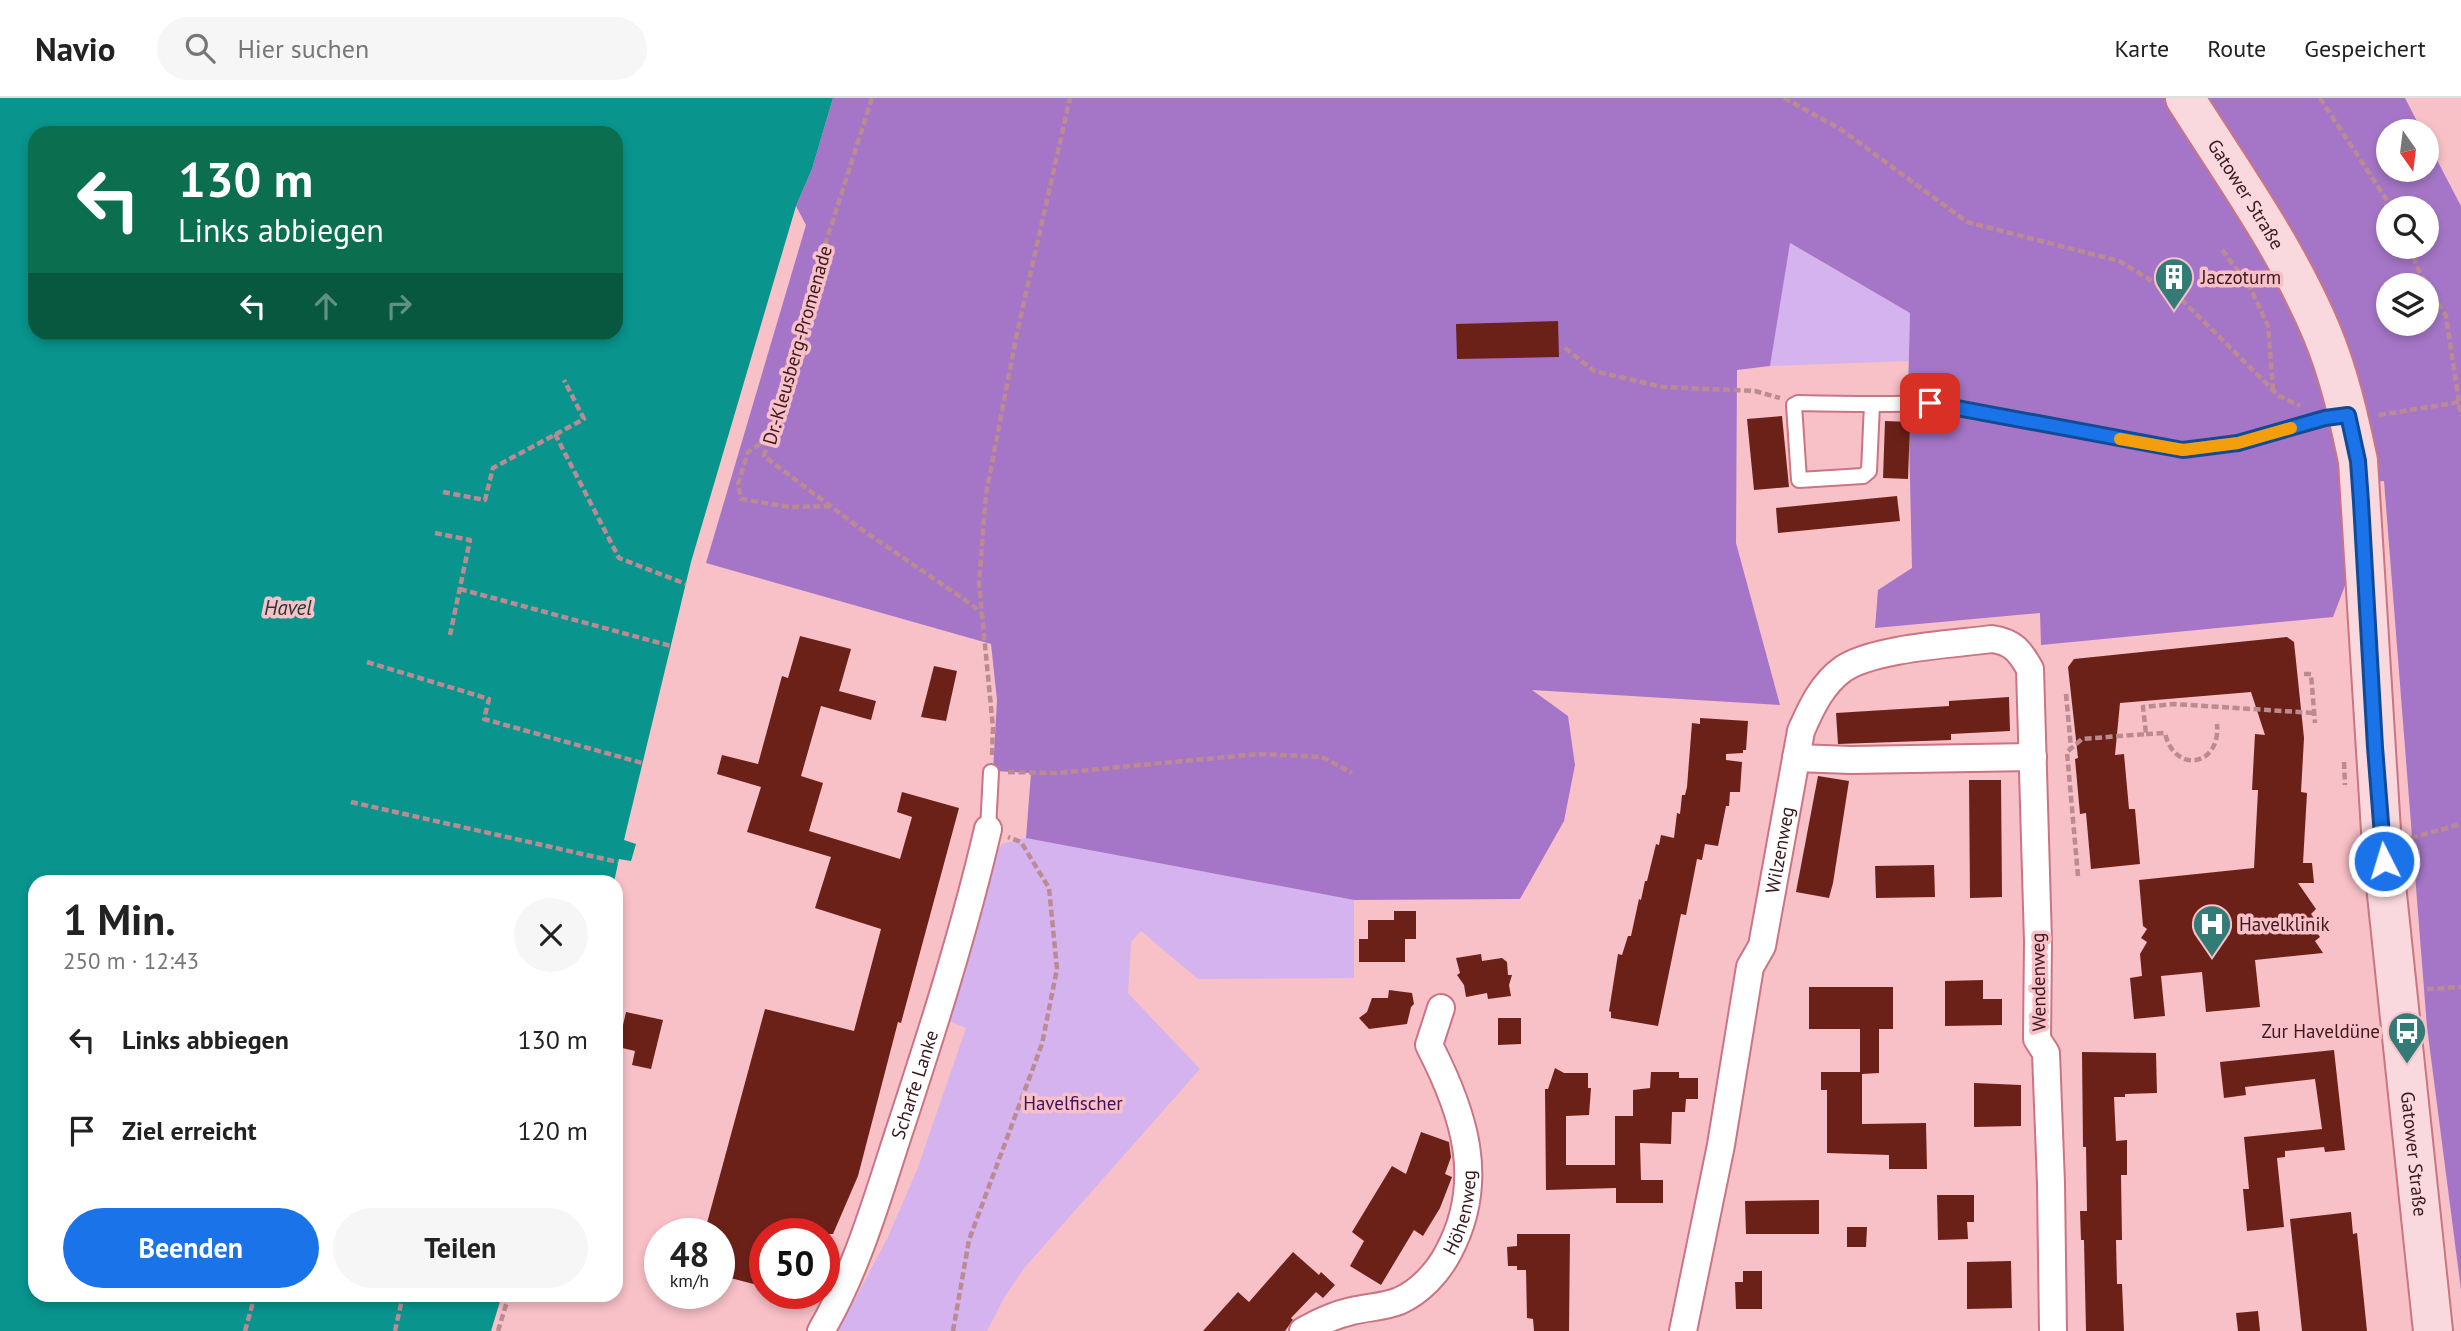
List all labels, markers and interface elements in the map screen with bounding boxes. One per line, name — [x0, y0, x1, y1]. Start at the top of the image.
search box — [157, 17, 647, 80]
text: Navio — [35, 27, 115, 70]
icon: search — [181, 29, 219, 67]
text: Hier suchen — [237, 32, 369, 65]
text: Karte — [2114, 33, 2169, 64]
text: Route — [2207, 33, 2266, 64]
text: Gespeichert — [2304, 33, 2426, 64]
north arrow — [2376, 119, 2440, 182]
map controls — [2376, 119, 2439, 336]
street label: Gatower Straße — [2203, 134, 2290, 254]
text: 130 m — [178, 147, 313, 211]
icon: left — [63, 154, 154, 245]
button: search — [2376, 196, 2439, 259]
text: Links abbiegen — [178, 209, 384, 251]
street label: Dr.-Kleusberg-Promenade — [757, 243, 837, 447]
building icon: Jaczoturm — [2153, 256, 2195, 311]
place label: Jaczoturm — [2200, 265, 2281, 289]
button: layers — [2376, 273, 2439, 336]
icon: left — [234, 287, 272, 325]
icon: ahead — [307, 287, 345, 325]
icon: right — [380, 287, 418, 325]
pin — [1900, 373, 1960, 433]
icon: arrive — [1911, 384, 1949, 422]
water label: Havel — [264, 594, 312, 621]
street label: Wilzenweg — [1760, 804, 1799, 895]
position arrow — [2347, 824, 2421, 898]
text: 1 Min. — [63, 892, 176, 947]
button: close — [514, 898, 588, 972]
hospital icon: Havelklinik — [2191, 903, 2233, 958]
place label: Havelklinik — [2239, 912, 2330, 936]
street label: Wendenweg — [2025, 932, 2051, 1032]
text: 250 m · 12:43 — [63, 946, 199, 975]
bus stop icon: Zur Haveldüne — [2386, 1010, 2428, 1065]
place label: Zur Haveldüne — [2261, 1019, 2380, 1043]
icon: left — [63, 1021, 101, 1059]
text: Links abbiegen — [122, 1023, 289, 1056]
text: 130 m — [517, 1023, 588, 1056]
street label: Scharfe Lanke — [885, 1027, 943, 1142]
street label: Gatower Straße — [2396, 1090, 2433, 1218]
park label: Havelfischer — [1023, 1091, 1123, 1115]
icon: arrive — [63, 1112, 101, 1150]
text: Ziel erreicht — [122, 1114, 257, 1147]
text: 120 m — [517, 1114, 588, 1147]
street label: Höhenweg — [1437, 1170, 1480, 1259]
button: Beenden — [63, 1208, 319, 1288]
button: Teilen — [333, 1208, 588, 1288]
speed limit sign: 50 — [749, 1218, 840, 1309]
text: 48 — [670, 1231, 709, 1277]
text: km/h — [670, 1269, 709, 1292]

